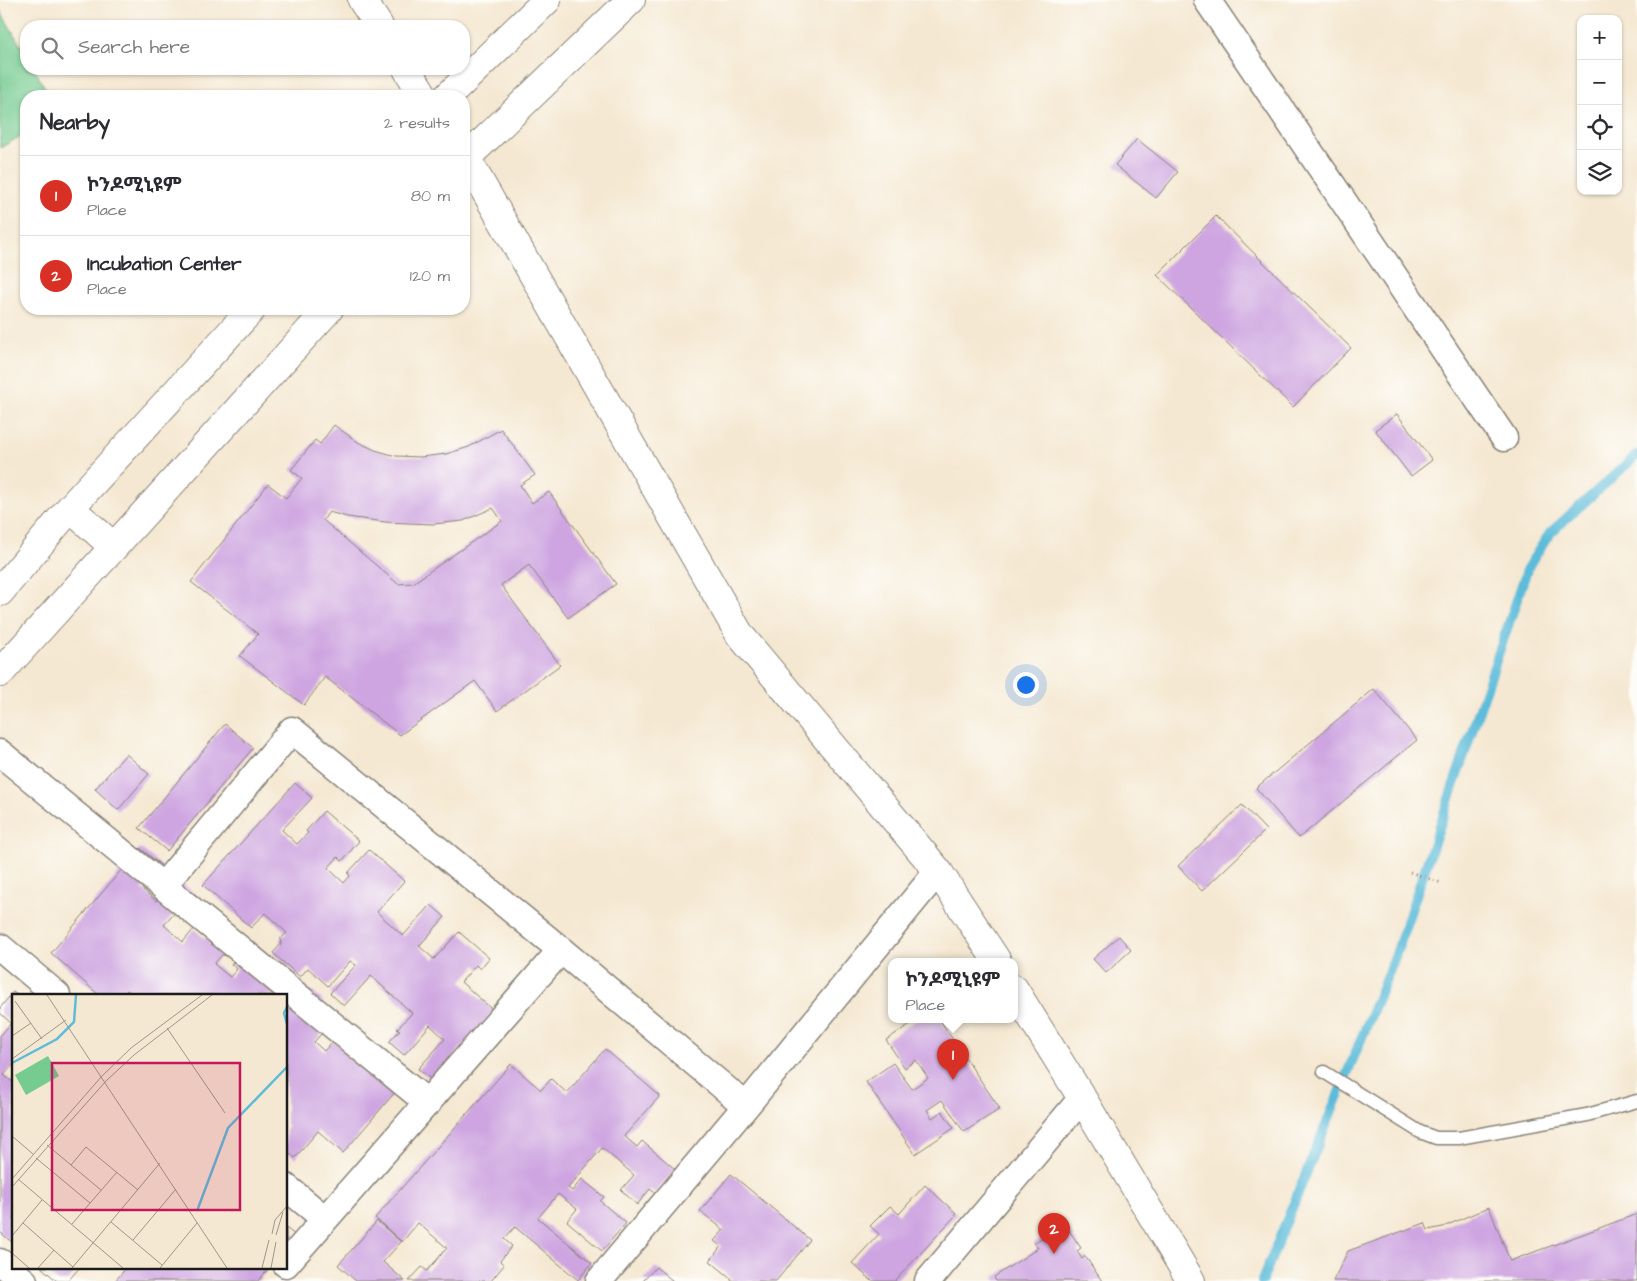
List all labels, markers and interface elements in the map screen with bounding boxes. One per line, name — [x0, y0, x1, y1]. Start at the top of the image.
map controls — [1577, 15, 1622, 195]
button: + — [1577, 15, 1622, 60]
search box — [20, 20, 470, 75]
icon: search — [38, 34, 66, 62]
text: Search here — [78, 34, 190, 61]
button: − — [1577, 60, 1622, 105]
button: locate — [1577, 105, 1622, 150]
text: Nearby — [40, 108, 110, 137]
text: 2 results — [384, 112, 450, 134]
button: layers — [1577, 150, 1622, 195]
text: ኮንዶሚኒዩም — [87, 172, 182, 199]
text: 1 — [55, 185, 57, 207]
text: 80 m — [411, 185, 450, 207]
text: Place — [87, 199, 127, 221]
text: Incubation Center — [87, 251, 241, 278]
text: 2 — [51, 265, 61, 287]
text: 120 m — [410, 265, 450, 287]
text: Place — [87, 278, 127, 300]
your location — [1013, 672, 1039, 698]
popup — [888, 958, 1018, 1023]
text: ኮንዶሚኒዩም — [906, 967, 1000, 994]
inset map — [12, 994, 288, 1268]
text: Place — [906, 994, 945, 1016]
pin: 1 — [937, 1039, 969, 1080]
pin: 2 — [1038, 1213, 1070, 1254]

